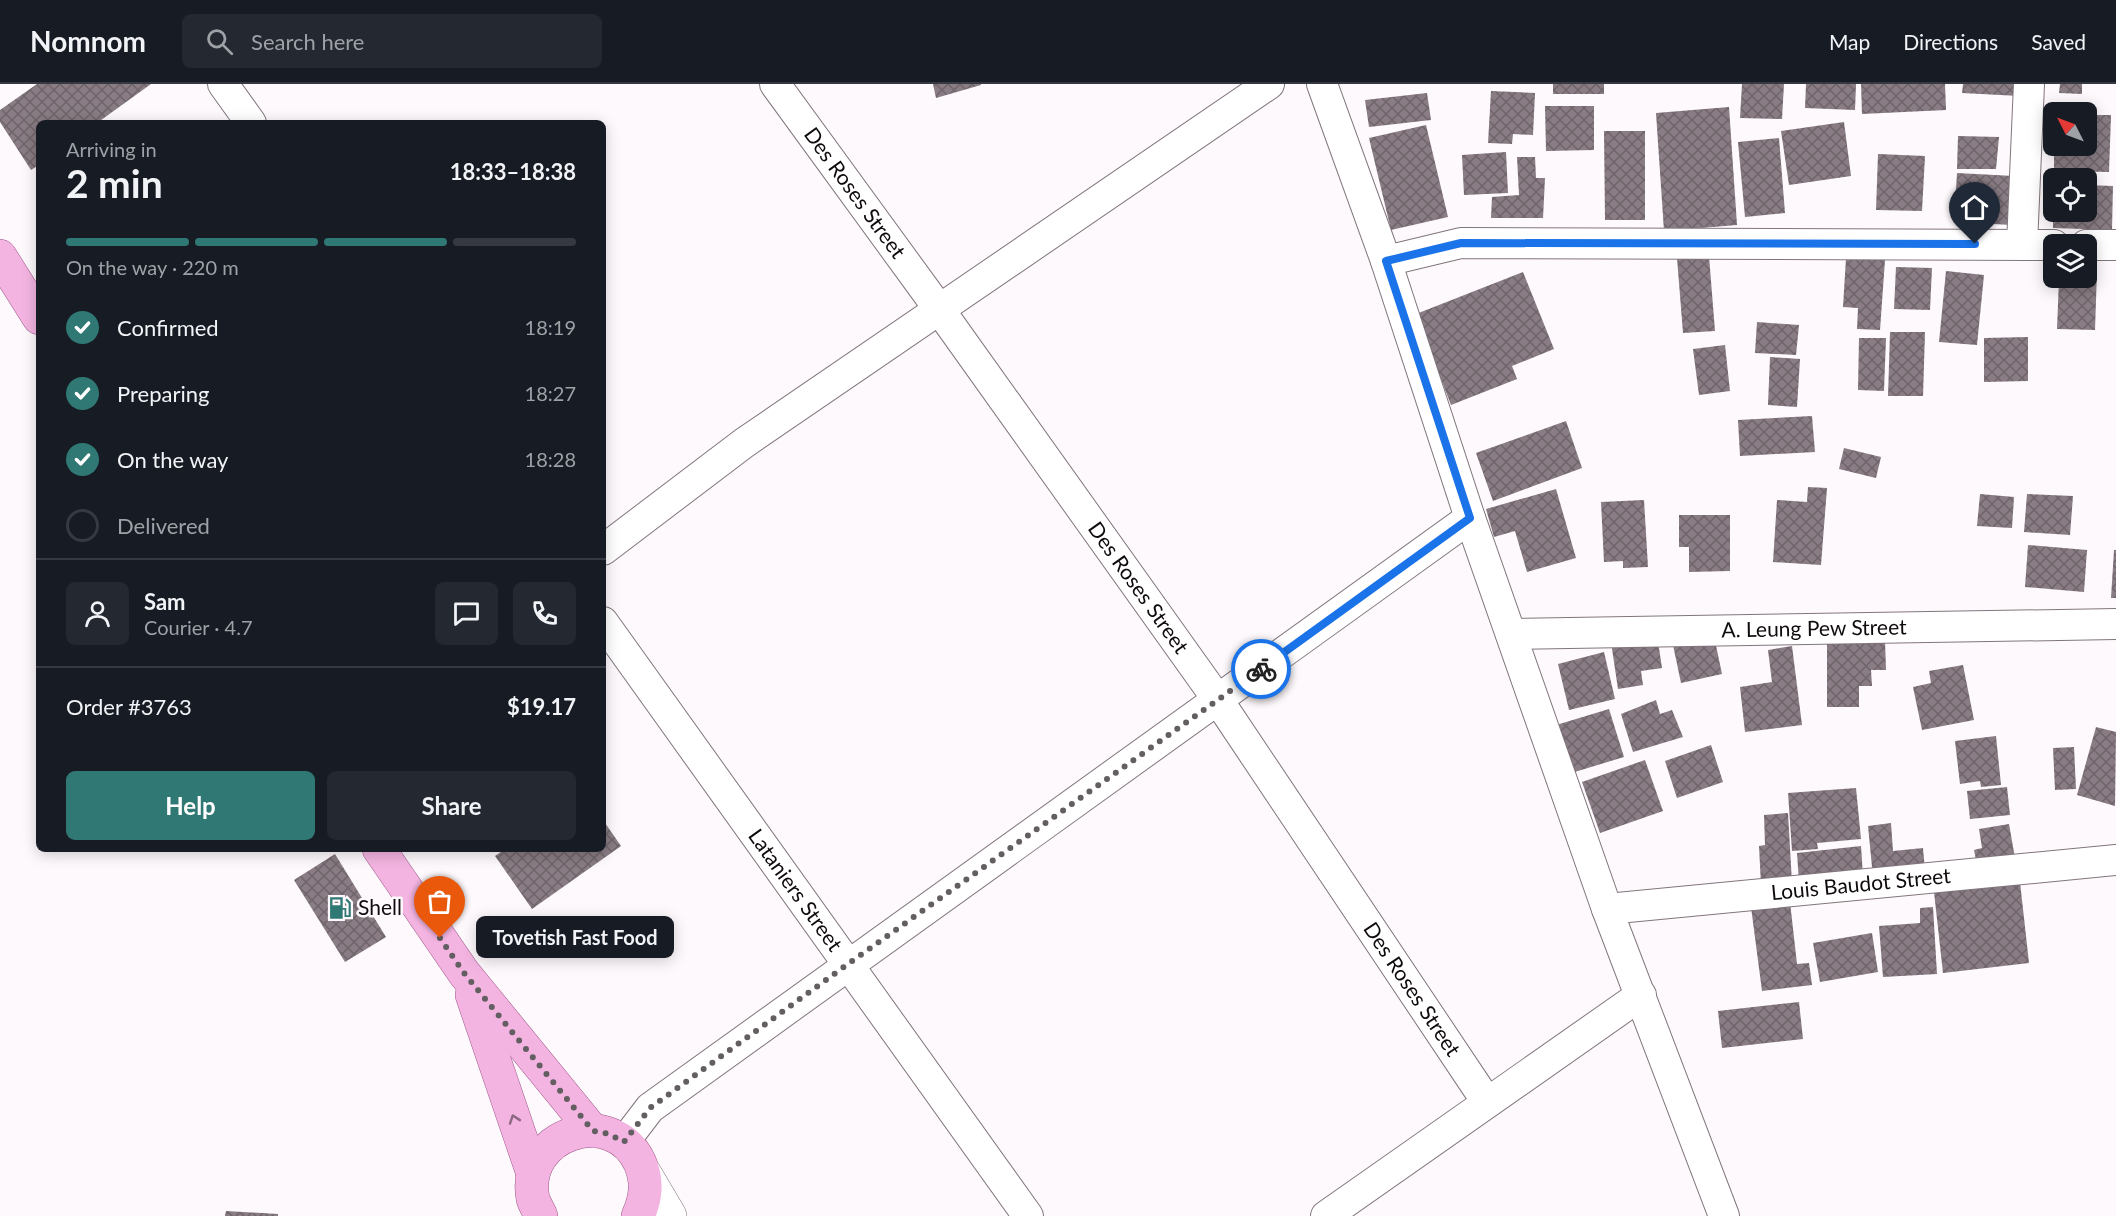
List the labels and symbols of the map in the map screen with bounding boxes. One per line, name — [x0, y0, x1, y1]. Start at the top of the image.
north arrow — [2043, 102, 2097, 156]
street label: Des Roses Street — [800, 122, 912, 263]
pin — [1949, 182, 2000, 244]
street label: Des Roses Street — [1084, 516, 1195, 658]
street label: A. Leung Pew Street — [1721, 613, 1907, 642]
courier — [1231, 639, 1291, 699]
street label: Lataniers Street — [744, 824, 849, 956]
street label: Louis Baudot Street — [1770, 862, 1952, 904]
pin — [414, 876, 465, 938]
place label: Shell — [358, 894, 402, 919]
fuel station icon: Shell — [327, 895, 353, 921]
callout: Tovetish Fast Food — [476, 917, 674, 959]
street label: Des Roses Street — [1359, 917, 1467, 1061]
one-way arrow — [509, 1114, 522, 1125]

